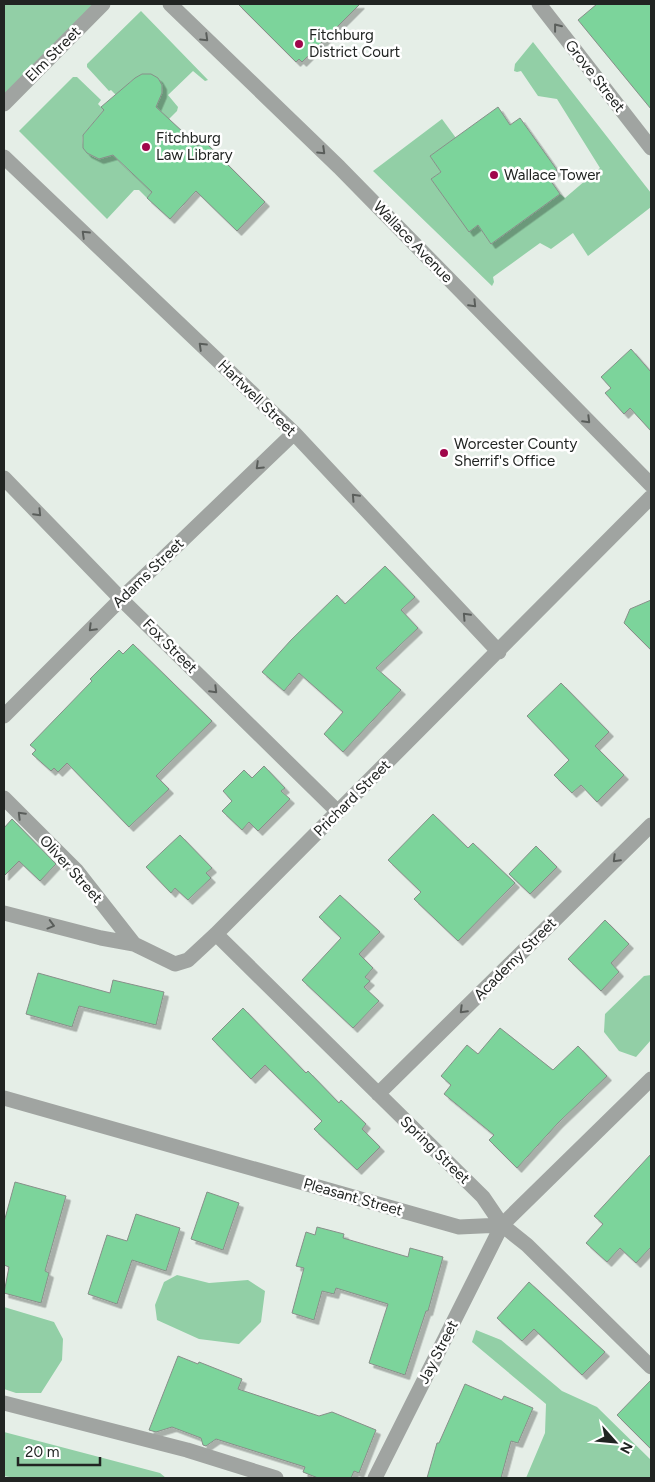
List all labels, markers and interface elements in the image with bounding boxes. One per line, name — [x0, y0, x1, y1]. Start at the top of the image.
street label: Elm Street — [22, 22, 85, 85]
one-way arrow — [554, 24, 562, 33]
place label: Fitchburg District Court — [309, 26, 400, 61]
one-way arrow — [199, 32, 208, 41]
street label: Grove Street — [561, 36, 629, 116]
marker: Fitchburg District Court — [293, 38, 305, 50]
place label: Fitchburg Law Library — [156, 129, 233, 164]
marker: Fitchburg Law Library — [140, 141, 152, 153]
one-way arrow — [316, 145, 325, 154]
place label: Wallace Tower — [504, 166, 600, 184]
marker: Wallace Tower — [488, 169, 500, 181]
street label: Wallace Avenue — [370, 197, 456, 287]
one-way arrow — [81, 231, 90, 240]
one-way arrow — [467, 298, 476, 307]
one-way arrow — [199, 343, 208, 352]
street label: Hartwell Street — [214, 356, 300, 440]
one-way arrow — [581, 414, 590, 423]
place label: Worcester County Sherrif's Office — [454, 435, 577, 470]
marker: Worcester County Sherrif's Office — [438, 447, 450, 459]
one-way arrow — [256, 460, 265, 469]
one-way arrow — [352, 494, 361, 503]
one-way arrow — [32, 507, 41, 516]
street label: Adams Street — [109, 534, 188, 611]
one-way arrow — [463, 613, 472, 622]
street label: Fox Street — [139, 615, 201, 677]
one-way arrow — [89, 622, 98, 631]
one-way arrow — [209, 684, 218, 693]
street label: Prichard Street — [310, 756, 394, 840]
one-way arrow — [18, 812, 27, 821]
street label: Oliver Street — [36, 831, 106, 907]
one-way arrow — [613, 853, 622, 862]
street label: Academy Street — [470, 914, 560, 1004]
one-way arrow — [46, 919, 55, 930]
one-way arrow — [460, 1004, 469, 1013]
street label: Spring Street — [397, 1112, 474, 1188]
street label: Pleasant Street — [301, 1174, 405, 1220]
street label: Jay Street — [414, 1317, 462, 1387]
north arrow — [590, 1417, 640, 1467]
scale bar — [18, 1434, 100, 1466]
text: N — [616, 1439, 636, 1456]
text: 20 m — [25, 1443, 59, 1461]

